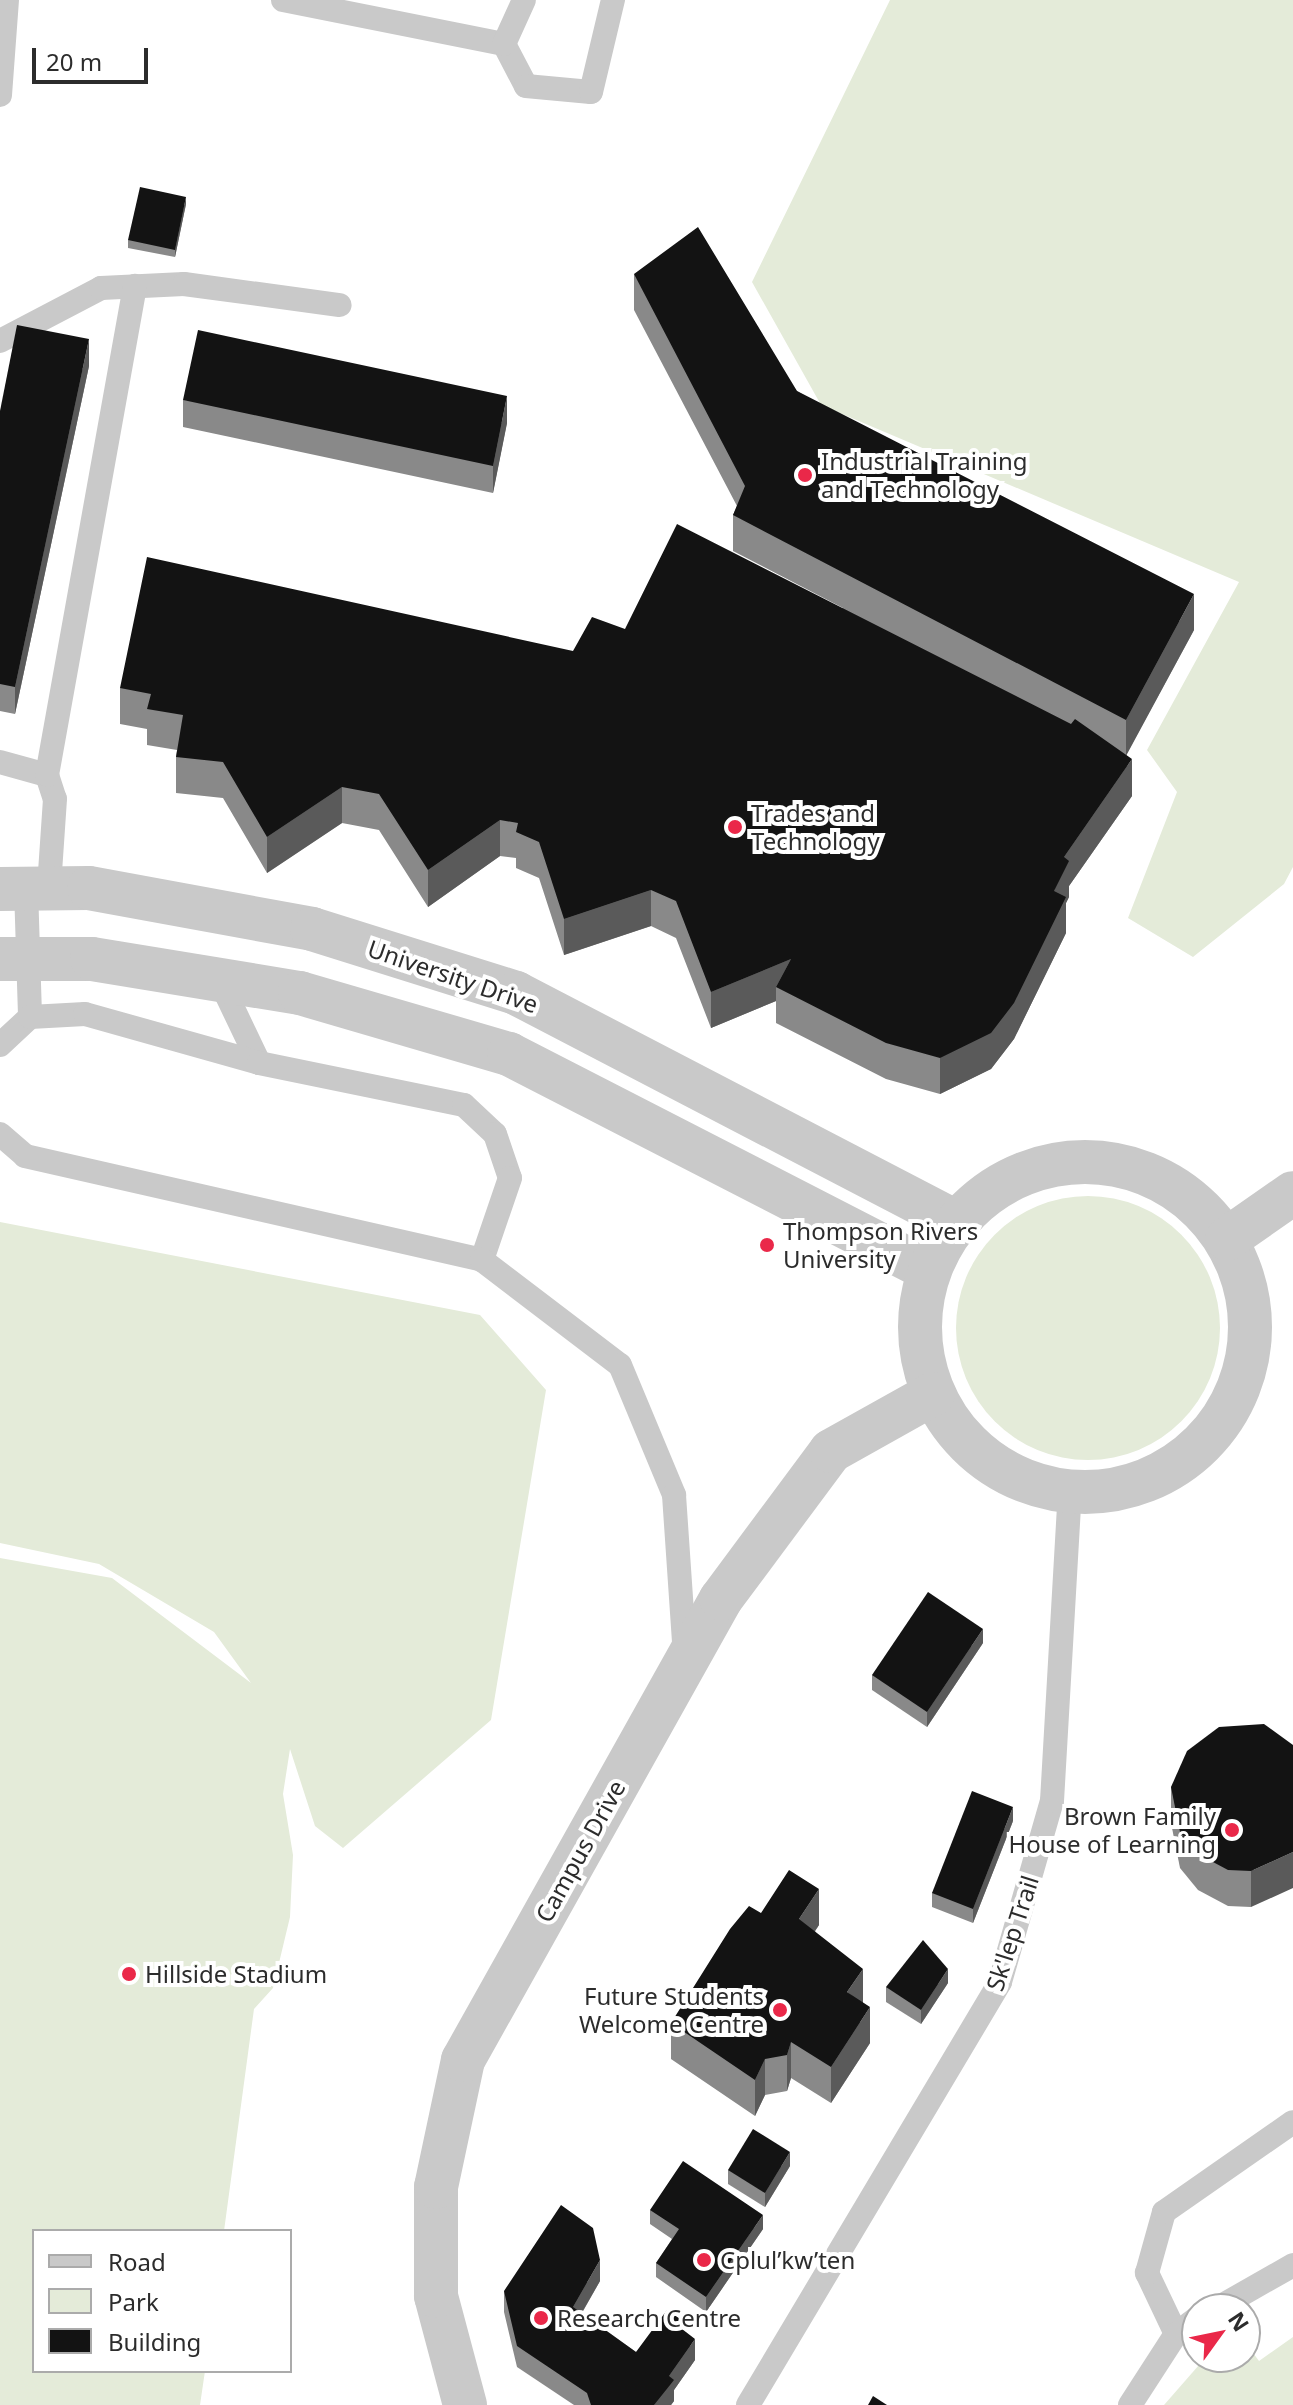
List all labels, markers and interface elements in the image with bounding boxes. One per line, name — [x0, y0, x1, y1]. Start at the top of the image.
scale bar — [36, 32, 152, 82]
text: 20 m — [46, 45, 102, 78]
place label: Industrial Training and Technology — [821, 447, 1028, 503]
marker: Industrial Training and Technology — [796, 466, 814, 484]
place label: Trades and Technology — [751, 799, 880, 855]
marker: Trades and Technology — [726, 818, 744, 836]
street label: University Drive — [364, 933, 542, 1019]
place label: Thompson Rivers University — [783, 1217, 978, 1273]
marker: Thompson Rivers University — [758, 1236, 776, 1254]
street label: Campus Drive — [529, 1775, 631, 1927]
place label: Brown Family House of Learning — [1008, 1802, 1216, 1858]
marker: Brown Family House of Learning — [1223, 1821, 1241, 1839]
street label: Sk'lep Trail — [980, 1872, 1044, 1994]
place label: Hillside Stadium — [145, 1960, 327, 1988]
marker: Hillside Stadium — [120, 1965, 138, 1983]
place label: Future Students Welcome Centre — [579, 1982, 764, 2038]
marker: Future Students Welcome Centre — [771, 2001, 789, 2019]
legend — [32, 2229, 292, 2373]
text: Road — [108, 2245, 166, 2278]
place label: Cplul’kw’ten — [720, 2246, 855, 2274]
marker: Cplul’kw’ten — [695, 2251, 713, 2269]
text: Park — [108, 2285, 159, 2318]
north arrow — [1181, 2293, 1261, 2373]
place label: Research Centre — [557, 2304, 741, 2332]
text: N — [1222, 2305, 1257, 2337]
marker: Research Centre — [532, 2309, 550, 2327]
text: Building — [108, 2325, 201, 2358]

